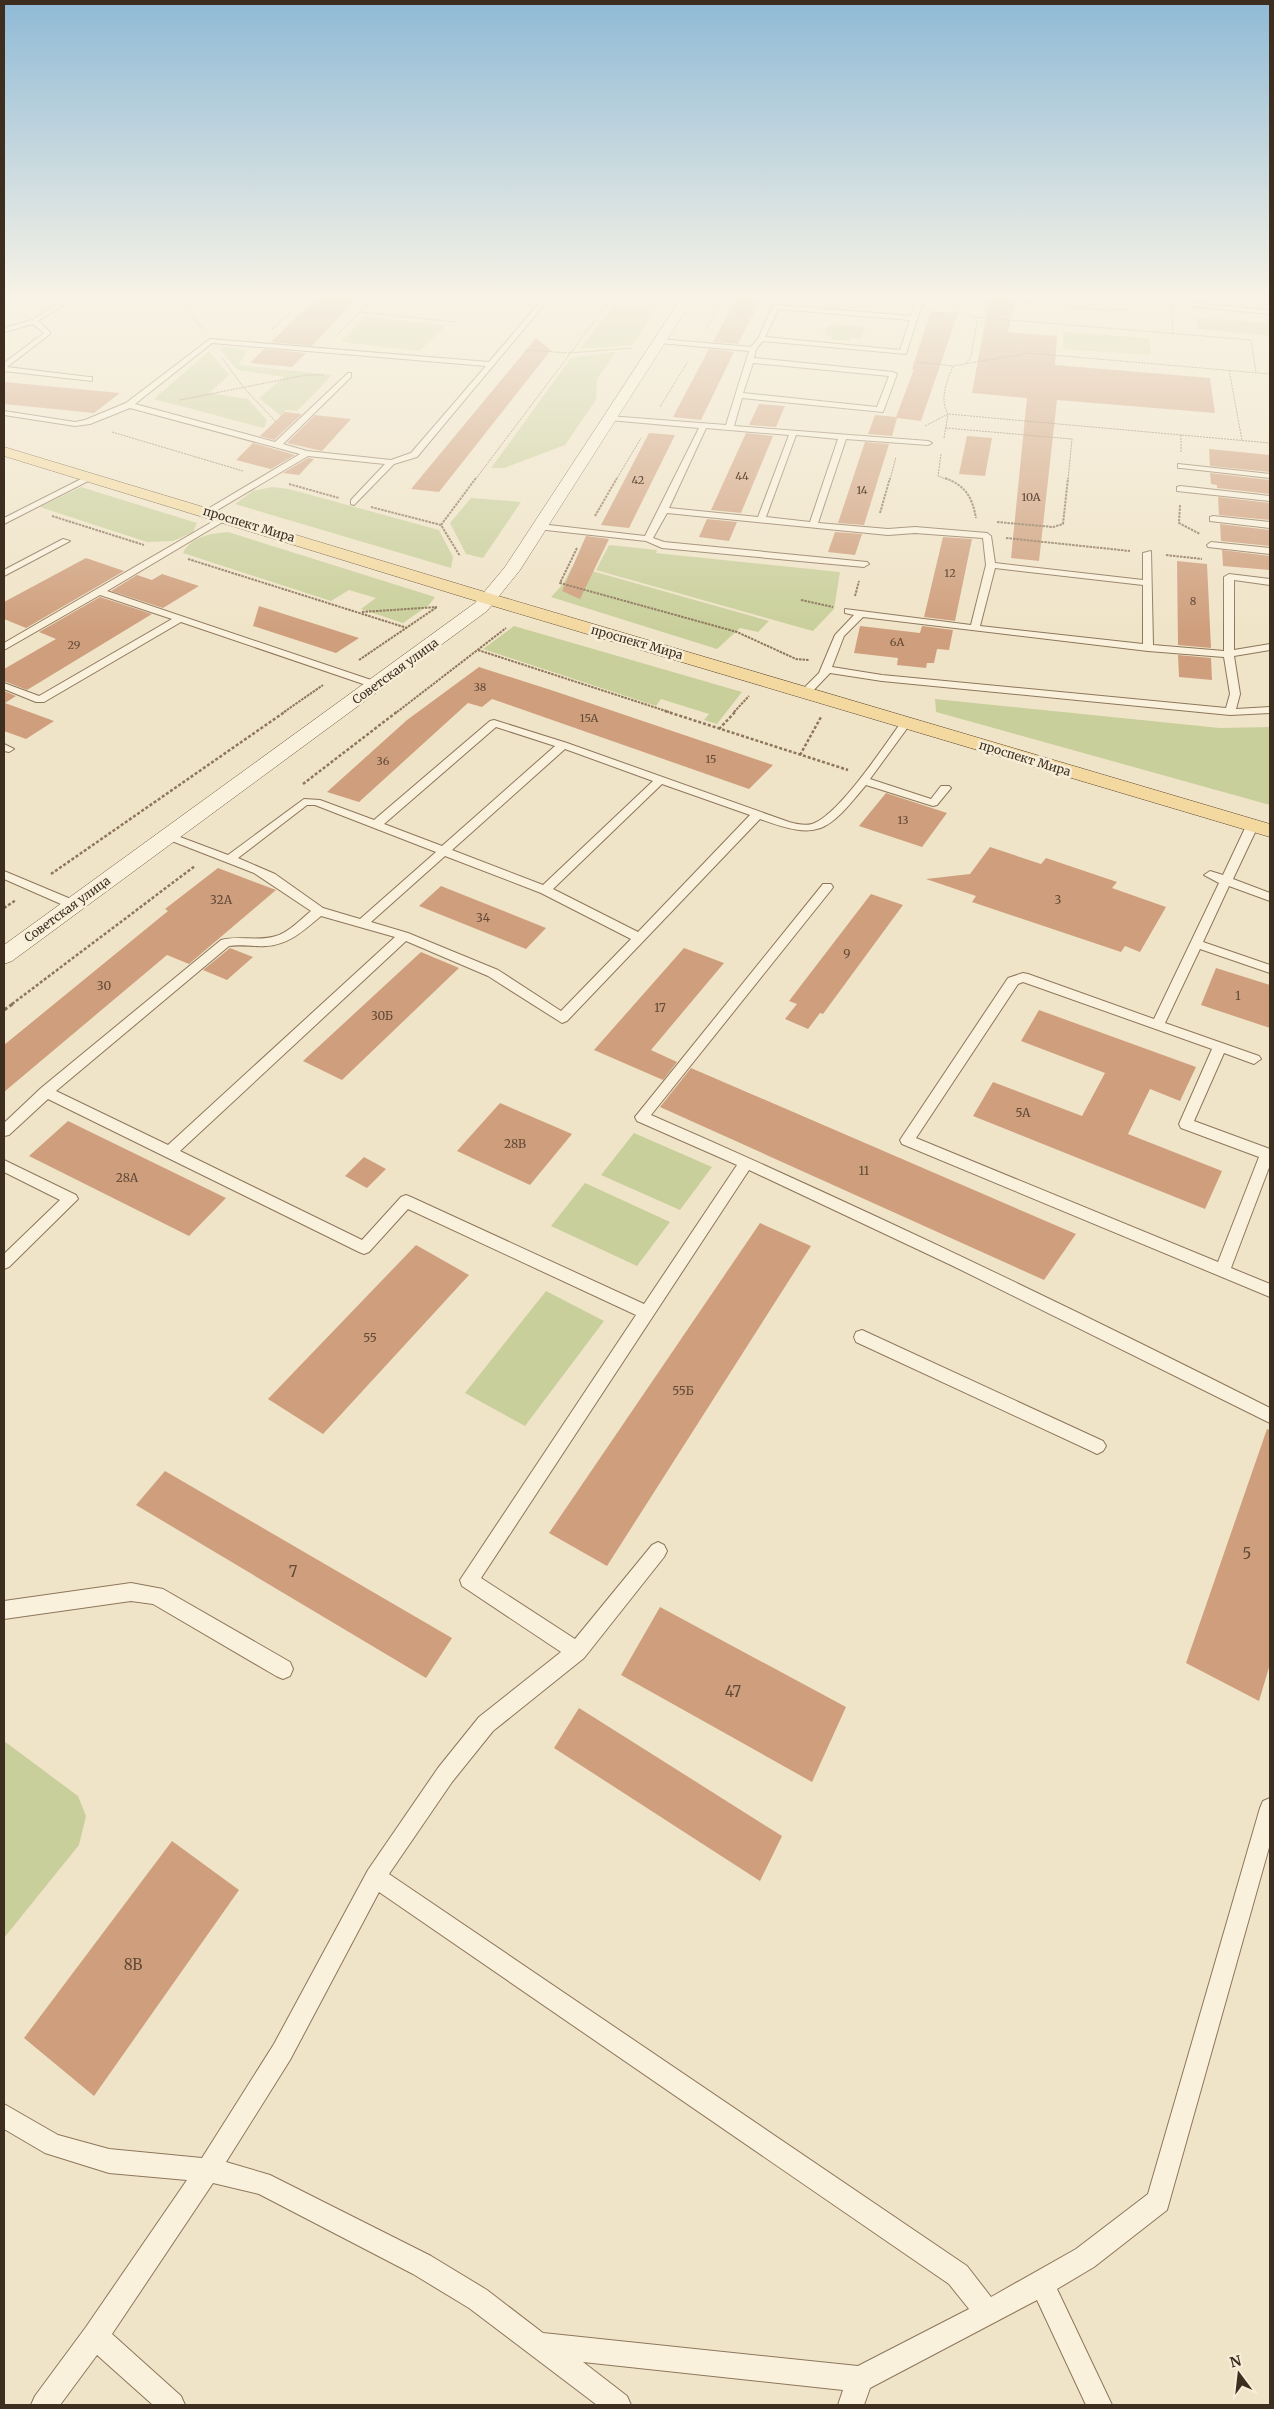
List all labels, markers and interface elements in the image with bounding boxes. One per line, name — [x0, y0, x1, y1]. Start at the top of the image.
house number: 44 — [735, 469, 749, 483]
house number: 42 — [632, 473, 644, 487]
house number: 14 — [856, 483, 868, 497]
house number: 10А — [1021, 490, 1041, 504]
street label: проспект Мира — [201, 503, 297, 545]
house number: 12 — [944, 566, 956, 580]
house number: 8 — [1190, 594, 1197, 608]
street label: проспект Мира — [589, 622, 685, 662]
street label: Советская улица — [349, 634, 441, 707]
house number: 6А — [890, 635, 904, 649]
house number: 29 — [68, 638, 81, 652]
house number: 38 — [474, 680, 487, 694]
house number: 15А — [580, 711, 598, 725]
street label: проспект Мира — [977, 737, 1073, 779]
house number: 15 — [705, 752, 717, 766]
house number: 36 — [377, 754, 390, 768]
house number: 13 — [898, 813, 908, 827]
street label: Советская улица — [21, 872, 113, 945]
house number: 32А — [210, 892, 233, 907]
house number: 3 — [1055, 892, 1062, 907]
house number: 34 — [476, 910, 491, 925]
house number: 9 — [843, 946, 851, 961]
house number: 30 — [97, 978, 111, 993]
house number: 1 — [1235, 988, 1241, 1003]
house number: 17 — [654, 1000, 666, 1015]
house number: 30Б — [371, 1008, 393, 1023]
house number: 5А — [1015, 1105, 1031, 1120]
house number: 28В — [504, 1136, 526, 1151]
house number: 11 — [859, 1163, 870, 1178]
house number: 28А — [116, 1170, 139, 1185]
house number: 55 — [363, 1330, 377, 1345]
house number: 55Б — [672, 1383, 694, 1398]
house number: 5 — [1243, 1544, 1251, 1563]
house number: 7 — [289, 1562, 298, 1581]
house number: 47 — [725, 1682, 742, 1701]
house number: 8В — [124, 1955, 142, 1974]
north arrow — [1214, 2349, 1264, 2399]
text: N — [1228, 2351, 1243, 2372]

